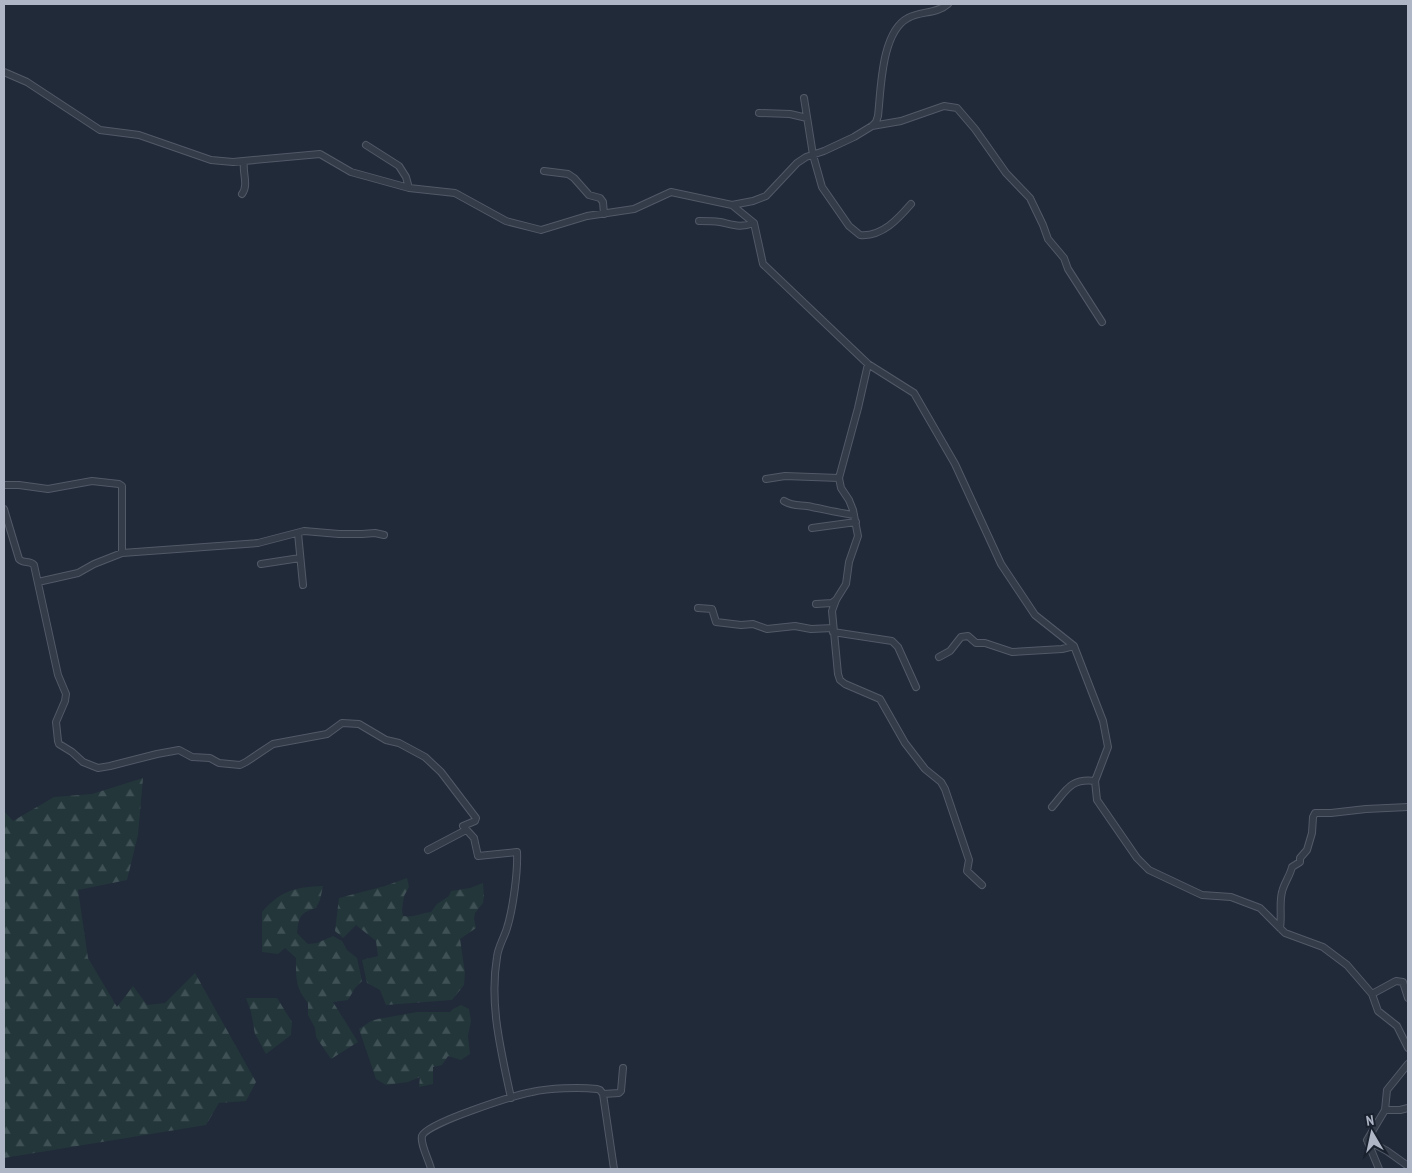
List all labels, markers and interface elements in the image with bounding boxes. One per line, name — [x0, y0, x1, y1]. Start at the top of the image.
north arrow — [1347, 1108, 1397, 1158]
text: N — [1365, 1111, 1375, 1130]

